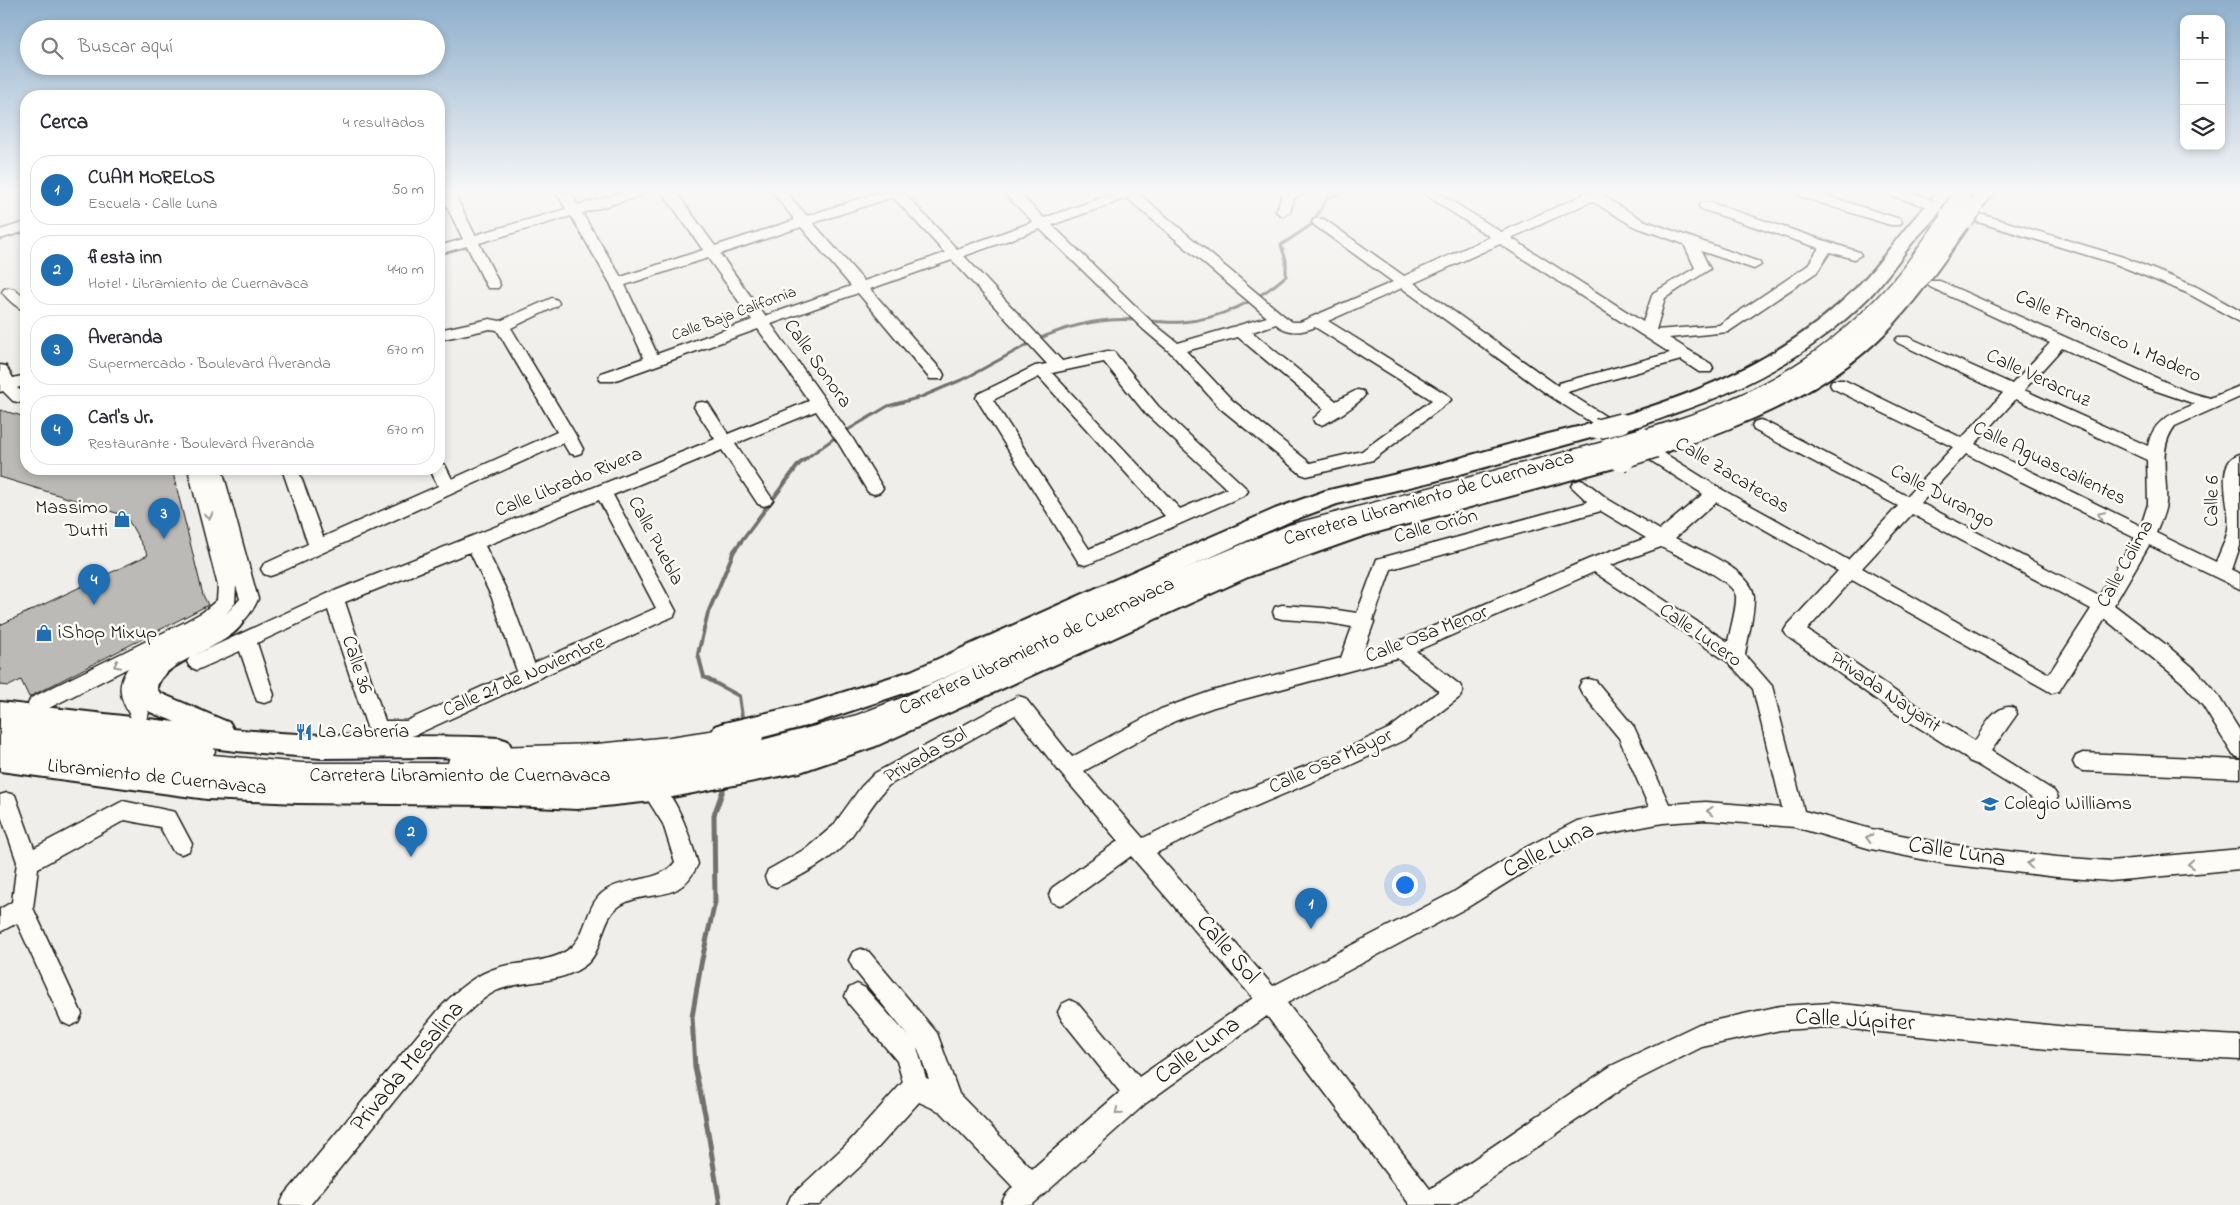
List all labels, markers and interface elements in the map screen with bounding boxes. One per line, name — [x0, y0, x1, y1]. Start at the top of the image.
map controls — [2180, 15, 2225, 150]
button: + — [2180, 15, 2225, 60]
search box — [20, 20, 445, 75]
icon: search — [38, 34, 66, 62]
text: Buscar aquí — [78, 34, 173, 61]
button: − — [2180, 60, 2225, 105]
button: layers — [2180, 105, 2225, 150]
text: Cerca — [40, 108, 88, 138]
text: 4 resultados — [343, 111, 425, 135]
text: CUAM MORELOS — [88, 165, 215, 192]
text: 1 — [54, 178, 60, 202]
text: 50 m — [392, 178, 424, 202]
text: Escuela · Calle Luna — [88, 192, 217, 216]
text: fiesta inn — [88, 245, 162, 272]
text: 2 — [53, 258, 61, 282]
text: 440 m — [387, 258, 424, 282]
text: Hotel · Libramiento de Cuernavaca — [88, 272, 308, 296]
street label: Calle Baja California — [668, 280, 800, 348]
street label: Calle Francisco I. Madero — [2010, 283, 2206, 391]
street label: Calle Sonora — [776, 314, 858, 414]
text: Averanda — [88, 325, 163, 352]
text: 3 — [54, 338, 60, 362]
text: 670 m — [387, 338, 424, 362]
street label: Calle Veracruz — [1981, 342, 2096, 416]
text: Supermercado · Boulevard Averanda — [88, 352, 331, 376]
text: Carl's Jr. — [88, 405, 153, 432]
street label: Calle Aguascalientes — [1967, 414, 2131, 515]
text: 4 — [54, 418, 60, 442]
text: 670 m — [387, 418, 424, 442]
street label: Calle Zacatecas — [1669, 430, 1795, 522]
text: Restaurante · Boulevard Averanda — [88, 432, 314, 456]
street label: Calle Librado Rivera — [491, 440, 647, 526]
street label: Carretera Libramiento de Cuernavaca — [1280, 444, 1578, 554]
street label: Calle Durango — [1884, 457, 1999, 538]
street label: Calle 6 — [2198, 475, 2228, 527]
street label: Calle Puebla — [619, 491, 691, 591]
place label: Massimo Dutti — [35, 494, 108, 546]
pin: 3 — [148, 498, 180, 539]
street label: Calle Orión — [1391, 502, 1481, 552]
shop icon: Massimo Dutti — [112, 509, 132, 529]
one-way arrow — [203, 511, 214, 520]
one-way arrow — [2097, 511, 2106, 521]
street label: Calle Colima — [2090, 515, 2162, 613]
pin: 4 — [78, 564, 110, 605]
street label: Carretera Libramiento de Cuernavaca — [894, 570, 1180, 724]
street label: Calle Lucero — [1652, 597, 1748, 675]
street label: Calle Osa Menor — [1362, 598, 1493, 672]
place label: iShop Mixup — [58, 619, 157, 648]
shop icon: iShop Mixup — [34, 623, 54, 643]
street label: Calle 21 de Noviembre — [438, 628, 610, 726]
street label: Calle 36 — [333, 632, 379, 698]
street label: Privada Nayarit — [1824, 645, 1947, 741]
one-way arrow — [113, 659, 122, 669]
place label: La Cabrería — [318, 718, 409, 747]
street label: Privada Sol — [879, 721, 973, 791]
street label: Calle Osa Mayor — [1264, 721, 1398, 802]
restaurant icon: La Cabrería — [294, 722, 314, 742]
street label: Libramiento de Cuernavaca — [46, 752, 268, 804]
street label: Carretera Libramiento de Cuernavaca — [309, 762, 611, 791]
place label: Colegio Williams — [2004, 790, 2132, 820]
school or university icon: Colegio Williams — [1980, 794, 2000, 814]
one-way arrow — [1705, 806, 1713, 817]
street label: Calle Luna — [1497, 814, 1601, 888]
pin: 2 — [395, 816, 427, 857]
street label: Calle Luna — [1906, 828, 2008, 878]
one-way arrow — [1865, 833, 1874, 844]
one-way arrow — [2187, 858, 2195, 869]
one-way arrow — [2025, 859, 2033, 870]
your location — [1392, 872, 1418, 898]
pin: 1 — [1295, 888, 1327, 929]
street label: Calle Sol — [1187, 908, 1267, 992]
street label: Privada Mesalina — [342, 993, 474, 1141]
street label: Calle Júpiter — [1794, 1000, 1916, 1042]
street label: Calle Luna — [1148, 1008, 1248, 1094]
one-way arrow — [1114, 1106, 1123, 1115]

